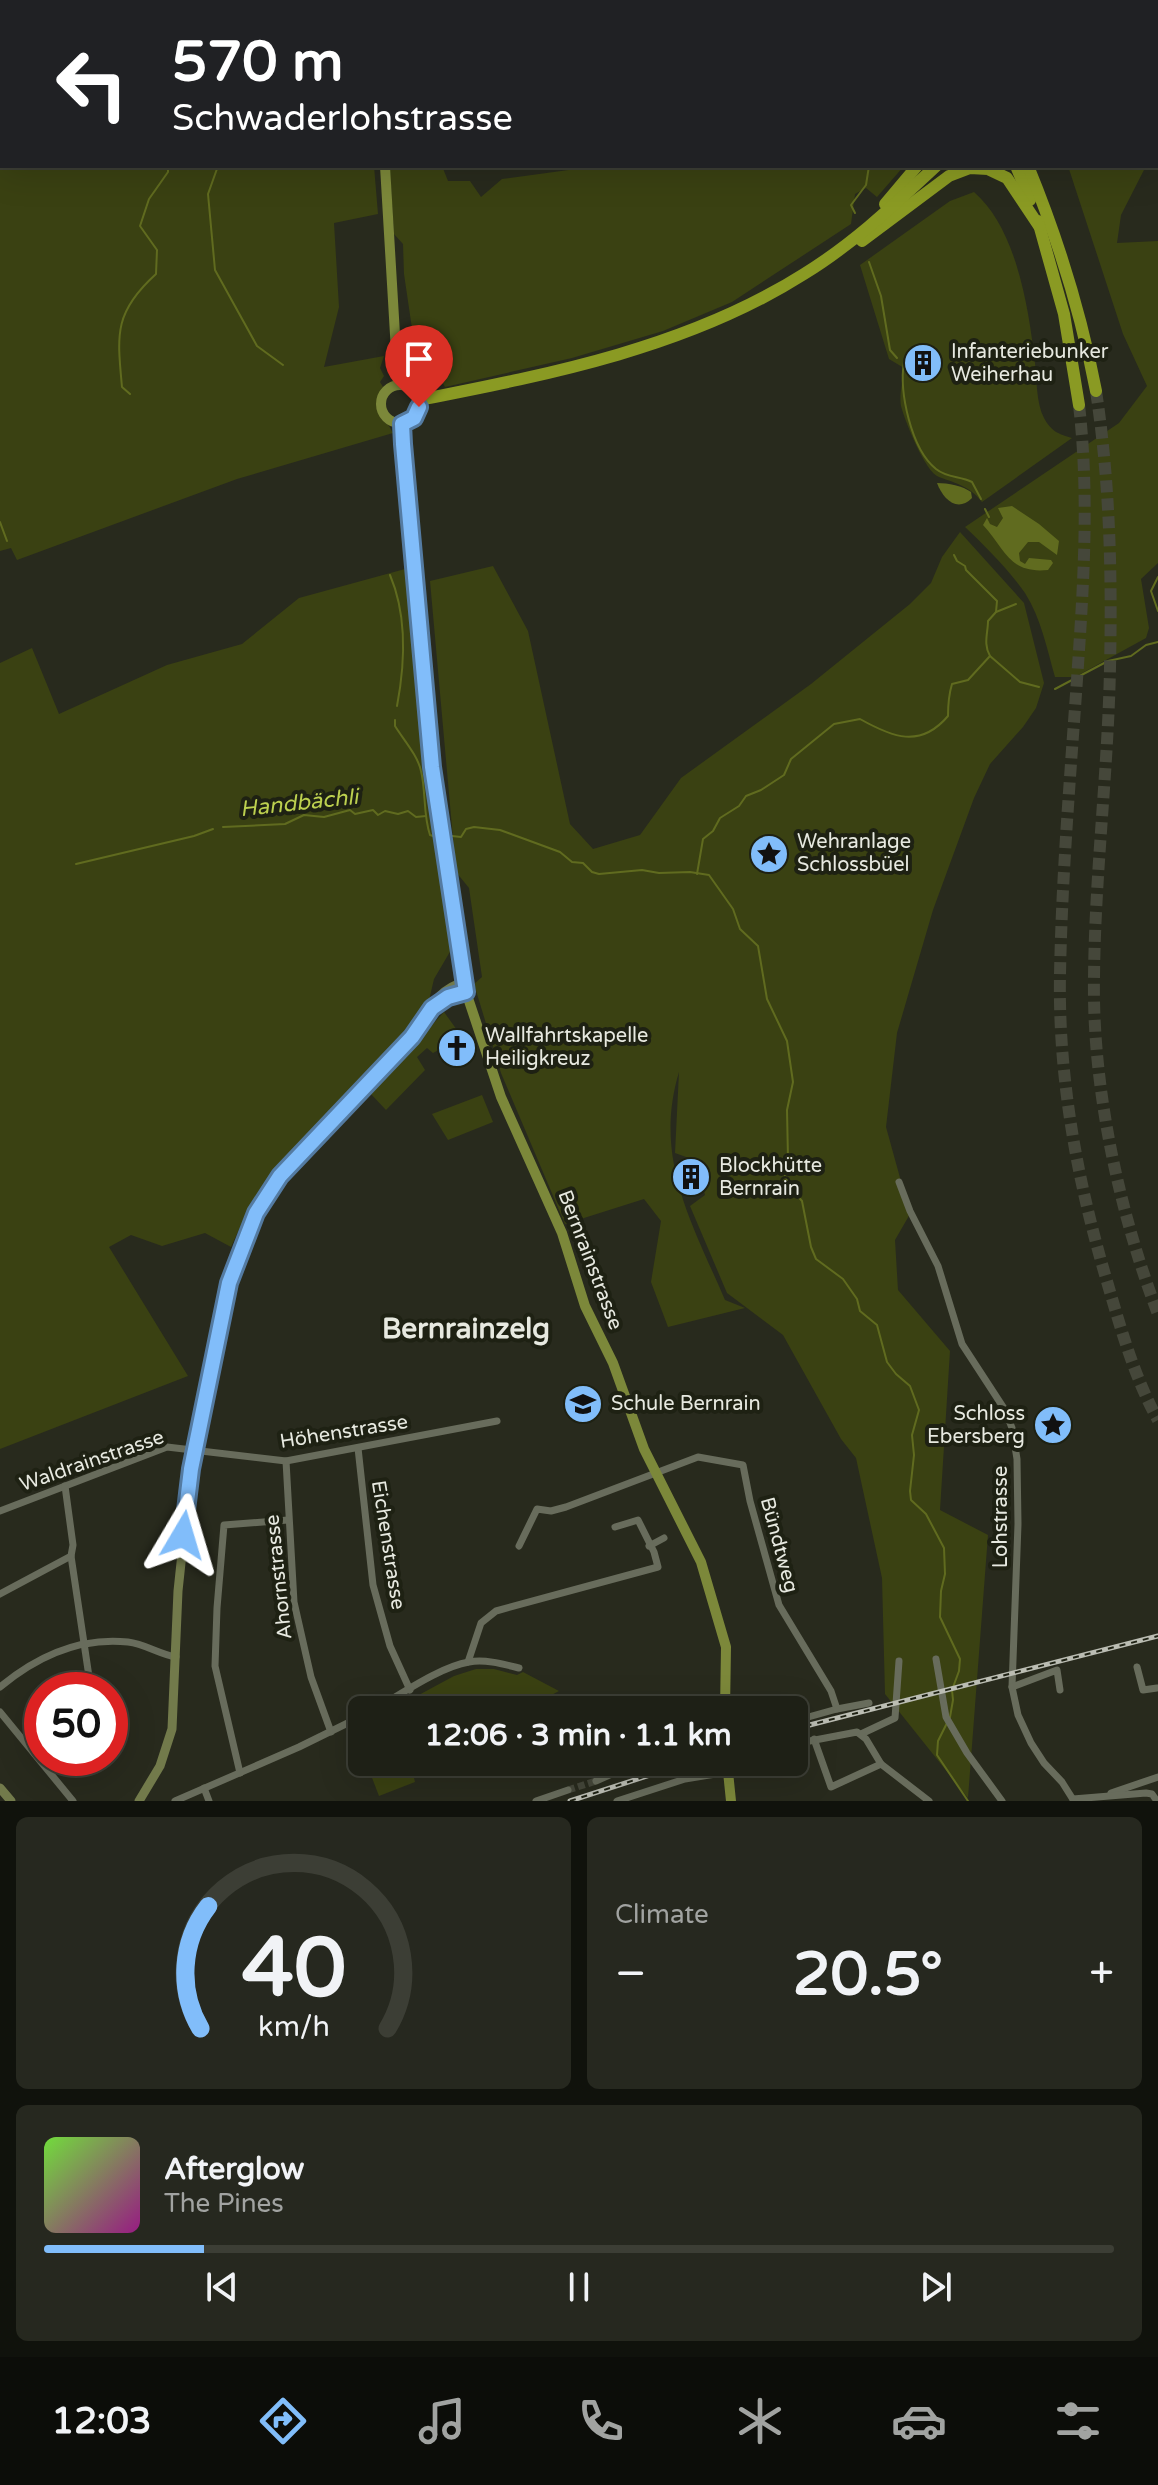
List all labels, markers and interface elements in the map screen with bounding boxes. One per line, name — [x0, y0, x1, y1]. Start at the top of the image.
text: 570 m — [172, 29, 343, 96]
icon: left — [40, 32, 144, 136]
text: Schwaderlohstrasse — [172, 97, 513, 140]
pin — [385, 325, 453, 407]
icon: arrive — [397, 337, 441, 381]
place label: Infanteriebunker Weiherhau — [951, 340, 1109, 387]
building icon: Infanteriebunker Weiherhau — [902, 342, 944, 384]
water label: Handbächli — [239, 784, 362, 822]
place label: Wehranlage Schlossbüel — [797, 830, 911, 877]
place icon: Wehranlage Schlossbüel — [748, 833, 790, 875]
place label: Wallfahrtskapelle Heiligkreuz — [485, 1024, 648, 1071]
church icon: Wallfahrtskapelle Heiligkreuz — [436, 1027, 478, 1069]
place label: Blockhütte Bernrain — [719, 1154, 822, 1201]
building icon: Blockhütte Bernrain — [670, 1156, 712, 1198]
street label: Bernrainstrasse — [552, 1187, 628, 1333]
district label: Bernrainzelg — [382, 1312, 550, 1346]
school or university icon: Schule Bernrain — [562, 1383, 604, 1425]
place label: Schule Bernrain — [611, 1392, 761, 1416]
place label: Schloss Ebersberg — [927, 1402, 1025, 1449]
place icon: Schloss Ebersberg — [1032, 1404, 1074, 1446]
street label: Höhenstrasse — [278, 1410, 410, 1454]
street label: Waldrainstrasse — [17, 1425, 167, 1497]
street label: Lohstrasse — [989, 1466, 1013, 1568]
street label: Eichenstrasse — [366, 1479, 410, 1611]
position arrow — [141, 1493, 225, 1577]
street label: Bündtweg — [755, 1495, 803, 1595]
street label: Ahornstrasse — [261, 1513, 297, 1641]
speed limit sign: 50 — [24, 1672, 128, 1776]
text: 12:06 · 3 min · 1.1 km — [424, 1717, 732, 1754]
text: Climate — [615, 1899, 709, 1930]
text: 40 — [241, 1919, 346, 2019]
text: 20.5° — [793, 1939, 943, 2011]
text: − — [615, 1948, 646, 2001]
text: + — [1089, 1948, 1114, 2001]
text: km/h — [258, 2010, 329, 2044]
text: Afterglow — [164, 2151, 304, 2188]
text: The Pines — [164, 2188, 284, 2219]
icon: previous — [200, 2265, 244, 2309]
icon: pause — [557, 2265, 601, 2309]
icon: next — [914, 2265, 958, 2309]
icon: directions — [255, 2393, 311, 2449]
icon: music — [414, 2393, 470, 2449]
icon: phone — [573, 2393, 629, 2449]
icon: climate — [732, 2393, 788, 2449]
icon: car — [891, 2393, 947, 2449]
icon: filters — [1050, 2393, 1106, 2449]
text: 12:03 — [52, 2400, 151, 2443]

